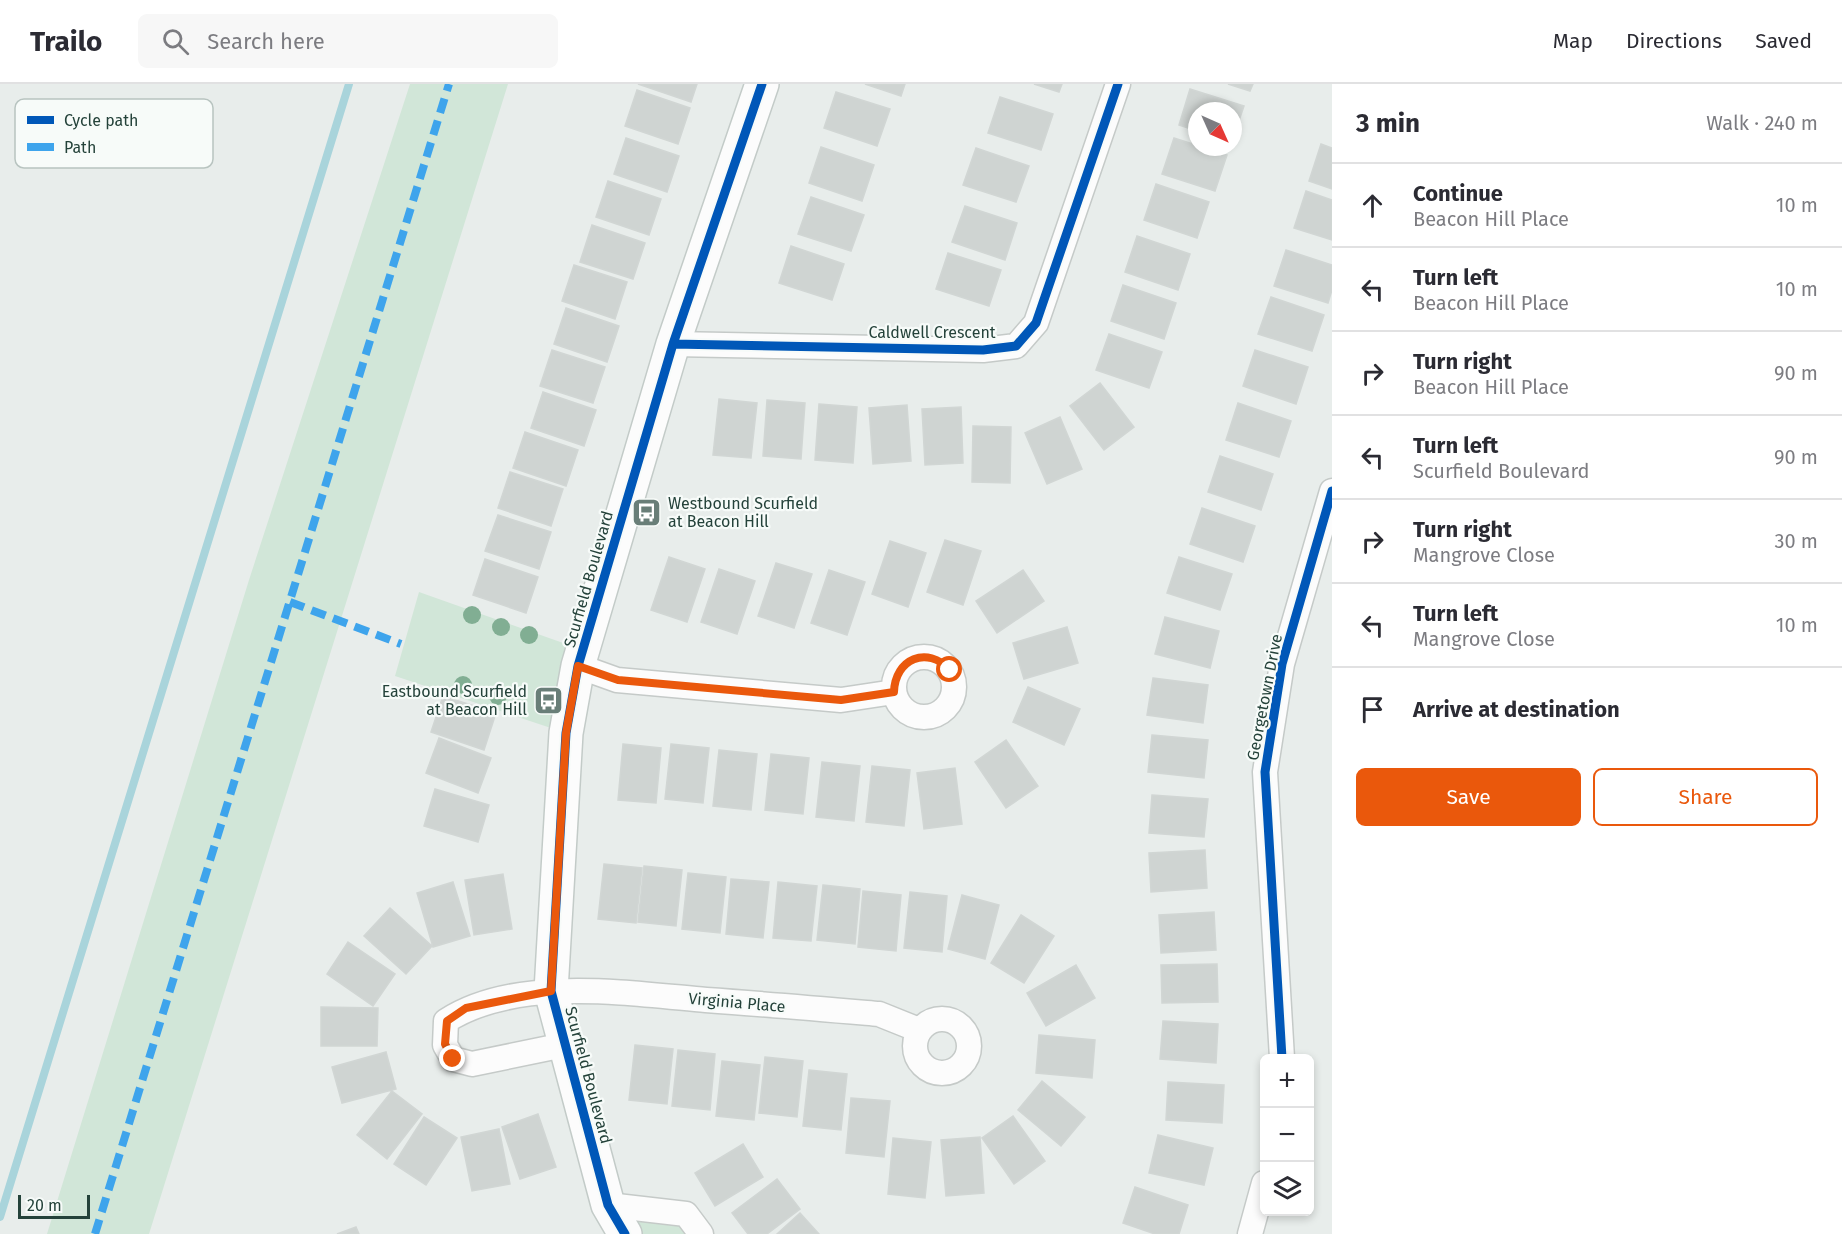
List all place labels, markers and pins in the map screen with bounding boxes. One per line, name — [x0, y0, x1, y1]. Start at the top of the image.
place label: Westbound Scurfield at Beacon Hill — [668, 494, 818, 531]
bus stop icon: Westbound Scurfield at Beacon Hill — [631, 496, 663, 528]
place label: Eastbound Scurfield at Beacon Hill — [382, 682, 527, 719]
bus stop icon: Eastbound Scurfield at Beacon Hill — [532, 684, 564, 716]

